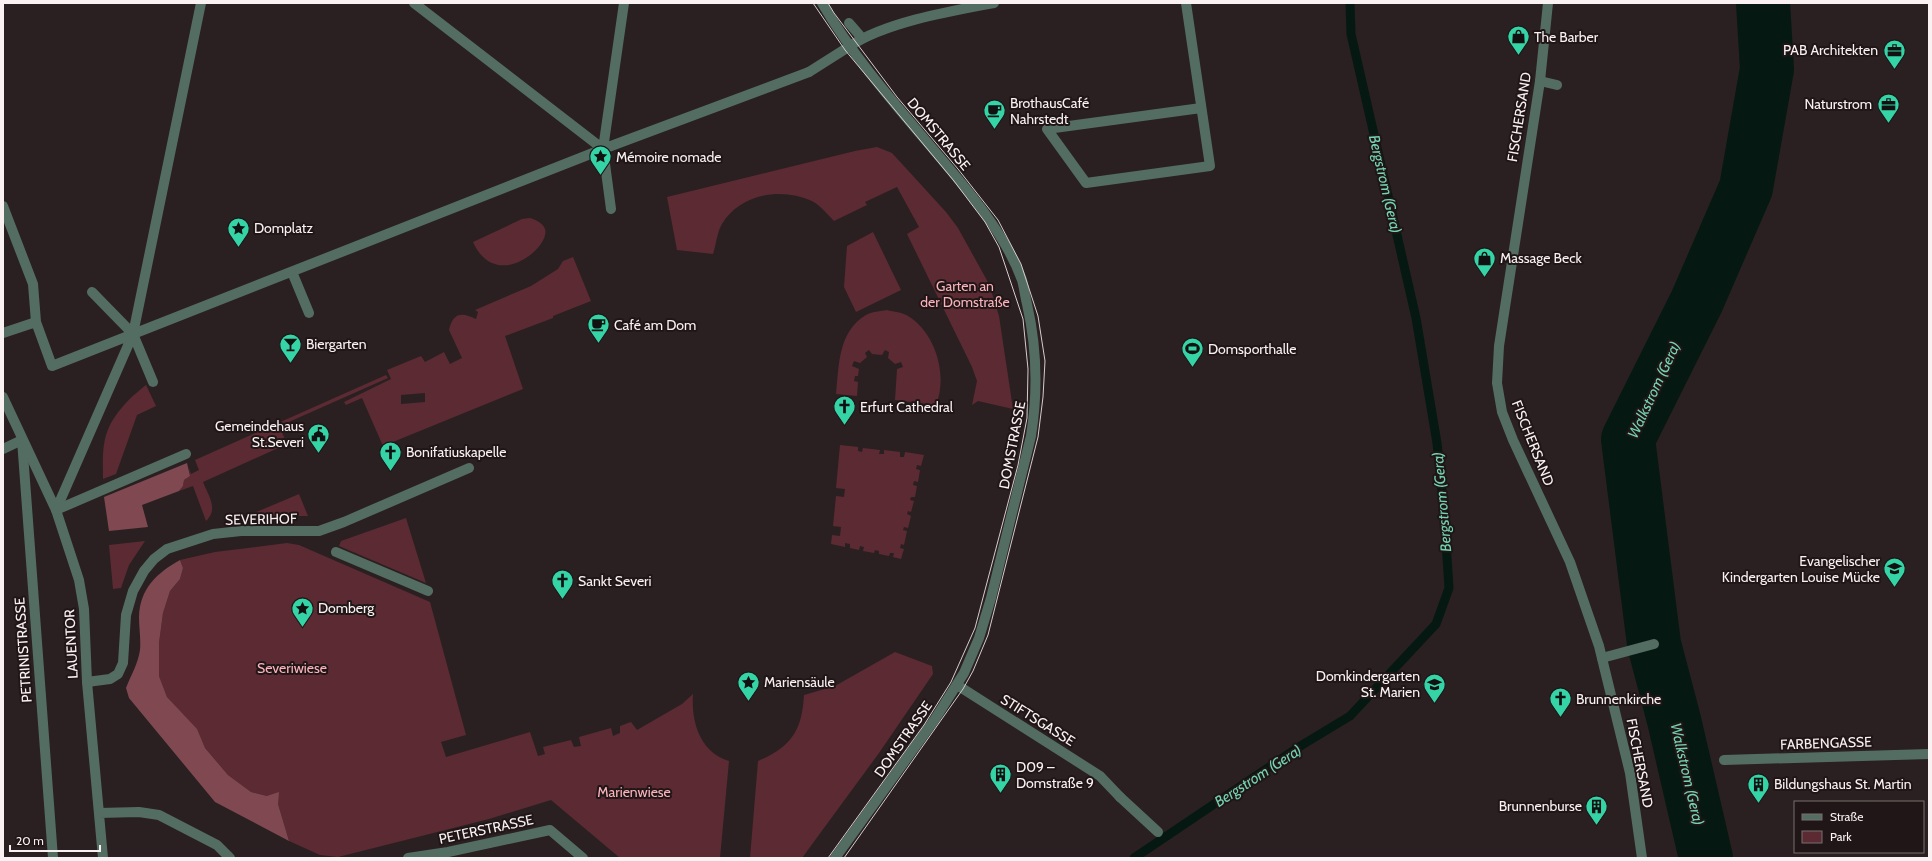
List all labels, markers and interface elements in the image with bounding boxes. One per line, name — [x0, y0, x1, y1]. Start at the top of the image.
shop icon: The Barber — [1506, 24, 1532, 57]
place label: The Barber — [1534, 28, 1599, 46]
office icon: PAB Architekten — [1881, 37, 1907, 70]
place label: PAB Architekten — [1783, 41, 1878, 59]
street label: FISCHERSAND — [1503, 71, 1535, 163]
office icon: Naturstrom — [1875, 91, 1901, 124]
street label: DOMSTRASSE — [903, 94, 975, 174]
place label: BrothausCafé Nahrstedt — [1010, 94, 1089, 128]
place label: Naturstrom — [1804, 95, 1872, 113]
cafe icon: BrothausCafé Nahrstedt — [982, 98, 1008, 131]
water label: Bergstrom (Gera) — [1365, 133, 1405, 235]
place icon: Mémoire nomade — [588, 144, 614, 177]
place label: Mémoire nomade — [616, 148, 721, 166]
place icon: Domplatz — [226, 215, 252, 248]
place label: Domplatz — [254, 219, 313, 237]
shop icon: Massage Beck — [1472, 245, 1498, 278]
place label: Massage Beck — [1500, 249, 1582, 267]
park label: Garten an der Domstraße — [920, 277, 1010, 311]
cafe icon: Café am Dom — [586, 312, 612, 345]
place label: Café am Dom — [614, 316, 696, 334]
bar icon: Biergarten — [277, 331, 303, 364]
place label: Biergarten — [306, 335, 367, 353]
sports icon: Domsporthalle — [1179, 336, 1205, 369]
water label: Walkstrom (Gera) — [1624, 339, 1684, 441]
place label: Domsporthalle — [1208, 340, 1297, 358]
church icon: Erfurt Cathedral — [832, 394, 858, 427]
place label: Erfurt Cathedral — [860, 398, 954, 416]
street label: FISCHERSAND — [1508, 398, 1558, 488]
street label: DOMSTRASSE — [995, 399, 1029, 490]
place label: Gemeindehaus St.Severi — [215, 417, 304, 451]
public building icon: Gemeindehaus St.Severi — [306, 421, 332, 454]
church icon: Bonifatiuskapelle — [377, 439, 403, 472]
place label: Bonifatiuskapelle — [406, 443, 506, 461]
water label: Bergstrom (Gera) — [1429, 451, 1455, 553]
street label: SEVERIHOF — [225, 509, 298, 529]
place label: Evangelischer Kindergarten Louise Mücke — [1722, 552, 1881, 586]
school or university icon: Evangelischer Kindergarten Louise Mücke — [1882, 556, 1908, 589]
church icon: Sankt Severi — [549, 568, 575, 601]
place label: Sankt Severi — [578, 572, 652, 590]
place icon: Domberg — [290, 595, 316, 628]
street label: PETRINISTRASSE — [10, 597, 36, 703]
place label: Domberg — [318, 599, 375, 617]
street label: LAUENTOR — [60, 608, 82, 679]
park label: Severiwiese — [257, 659, 327, 677]
place label: Domkindergarten St. Marien — [1316, 667, 1420, 701]
place icon: Mariensäule — [736, 669, 762, 702]
school or university icon: Domkindergarten St. Marien — [1422, 671, 1448, 704]
place label: Mariensäule — [764, 673, 835, 691]
church icon: Brunnenkirche — [1547, 686, 1573, 719]
street label: STIFTSGASSE — [997, 690, 1079, 750]
place label: Brunnenkirche — [1576, 690, 1661, 708]
street label: DOMSTRASSE — [870, 697, 936, 781]
street label: FISCHERSAND — [1623, 717, 1657, 809]
water label: Walkstrom (Gera) — [1666, 721, 1708, 827]
street label: FARBENGASSE — [1780, 732, 1872, 754]
water label: Bergstrom (Gera) — [1211, 741, 1305, 811]
place label: D09 – Domstraße 9 — [1016, 758, 1094, 792]
building icon: D09 – Domstraße 9 — [988, 762, 1014, 795]
building icon: Bildungshaus St. Martin — [1746, 771, 1772, 804]
place label: Bildungshaus St. Martin — [1774, 775, 1912, 793]
park label: Marienwiese — [597, 783, 671, 801]
building icon: Brunnenburse — [1584, 793, 1610, 826]
place label: Brunnenburse — [1499, 797, 1582, 815]
legend — [1794, 801, 1924, 853]
text: Straße — [1830, 809, 1863, 824]
street label: PETERSTRASSE — [437, 810, 535, 848]
scale bar — [10, 827, 100, 853]
text: Park — [1830, 829, 1852, 844]
text: 20 m — [16, 833, 44, 848]

